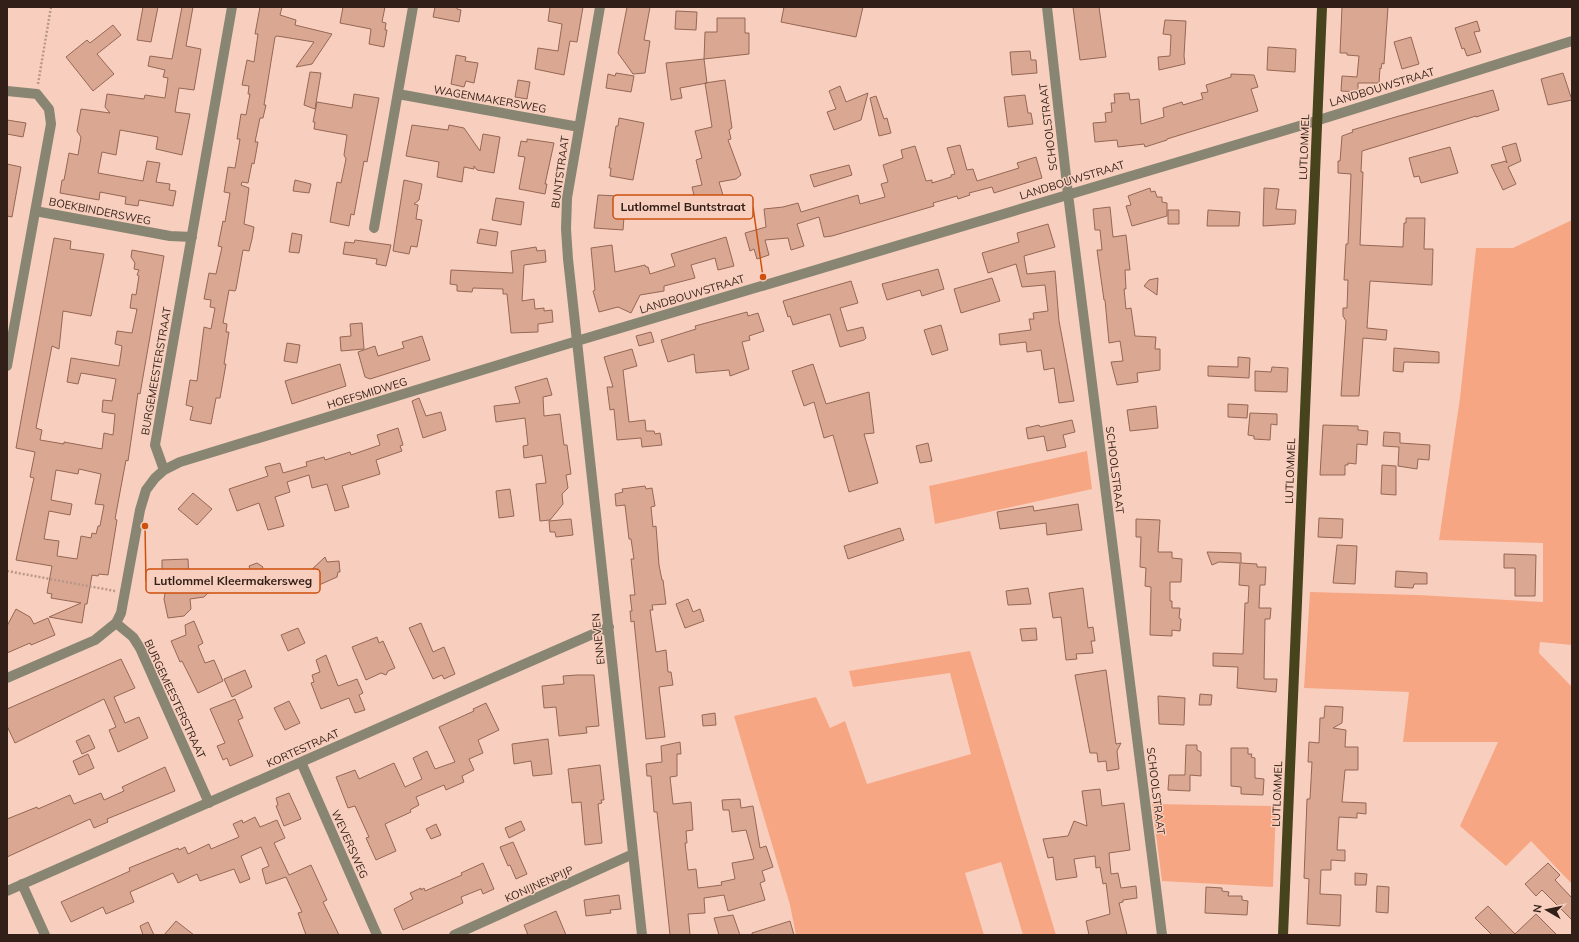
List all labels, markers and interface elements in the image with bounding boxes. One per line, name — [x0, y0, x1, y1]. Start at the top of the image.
street label: LANDBOUWSTRAAT — [1328, 64, 1437, 110]
street label: WAGENMAKERSWEG — [432, 82, 548, 116]
street label: SCHOOLSTRAAT — [1036, 82, 1060, 172]
street label: LUTLOMMEL — [1296, 114, 1312, 180]
street label: BUNTSTRAAT — [548, 135, 572, 209]
street label: LANDBOUWSTRAAT — [1018, 157, 1127, 203]
street label: BOEKBINDERSWEG — [48, 194, 152, 228]
callout: Lutlommel Buntstraat — [613, 195, 753, 219]
text: Lutlommel Buntstraat — [621, 199, 746, 214]
street label: LANDBOUWSTRAAT — [638, 271, 747, 317]
street label: BURGEMEESTERSTRAAT — [138, 305, 174, 436]
street label: HOEFSMIDWEG — [325, 374, 409, 412]
street label: SCHOOLSTRAAT — [1103, 425, 1127, 515]
street label: LUTLOMMEL — [1282, 438, 1298, 504]
callout: Lutlommel Kleermakersweg — [146, 569, 320, 593]
text: Lutlommel Kleermakersweg — [154, 573, 312, 588]
street label: ENNEVEN — [588, 613, 608, 665]
street label: BURGEMEESTERSTRAAT — [141, 637, 209, 761]
street label: KORTESTRAAT — [264, 726, 342, 770]
street label: SCHOOLSTRAAT — [1144, 746, 1168, 836]
street label: LUTLOMMEL — [1269, 761, 1285, 827]
street label: WEVERSWEG — [329, 807, 371, 881]
street label: KONIJNENPIJP — [503, 863, 575, 905]
north arrow — [1527, 890, 1567, 930]
text: N — [1530, 903, 1545, 914]

